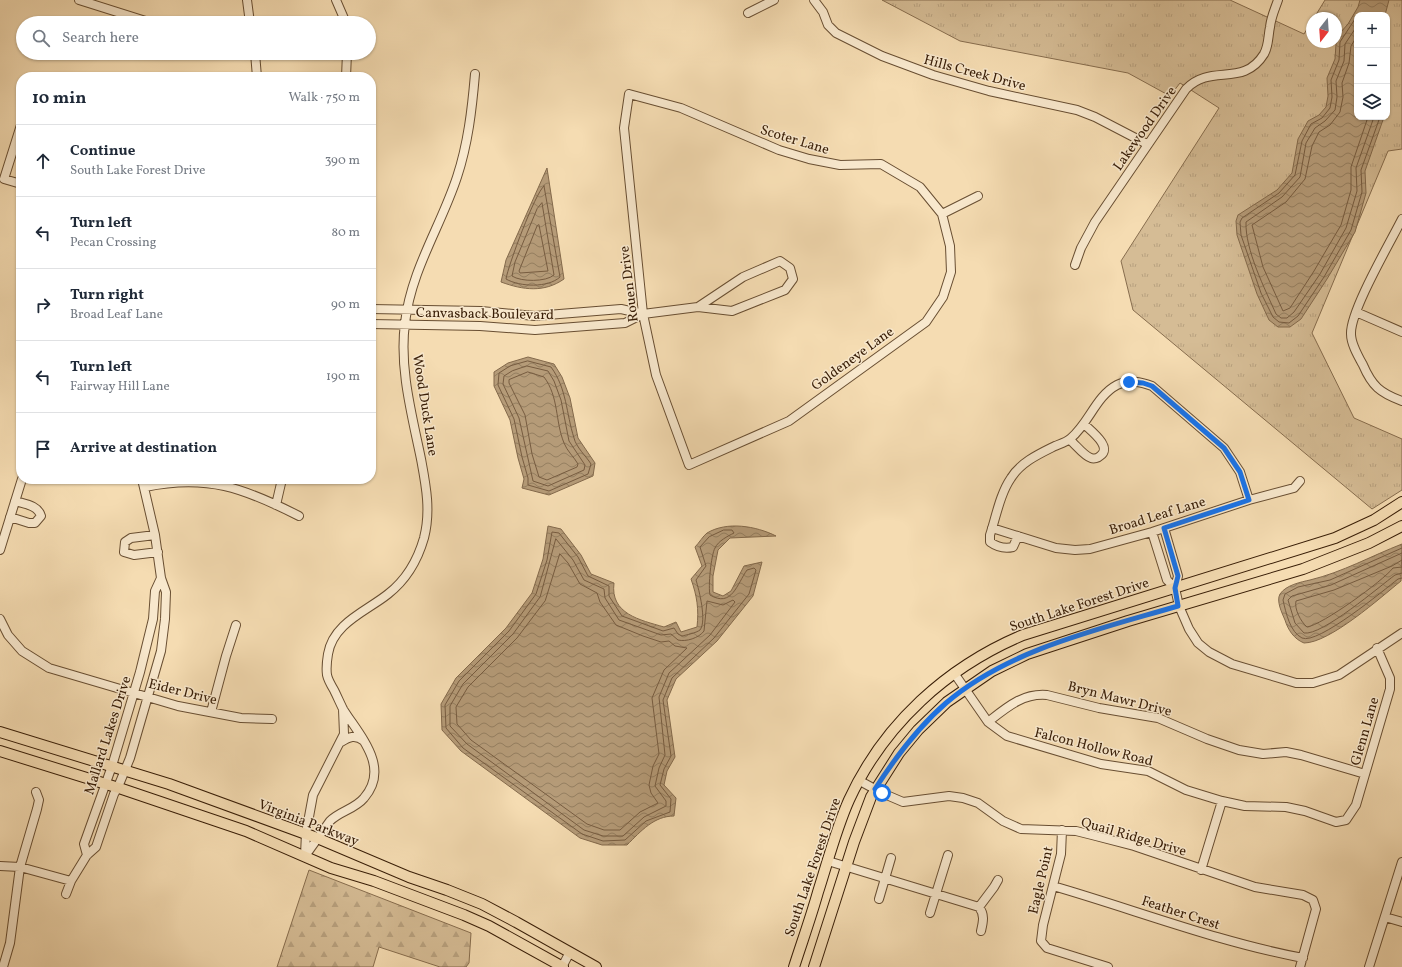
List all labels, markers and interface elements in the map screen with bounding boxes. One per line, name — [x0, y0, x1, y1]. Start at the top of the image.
north arrow — [1306, 12, 1342, 48]
map controls — [1354, 12, 1390, 120]
button: + — [1354, 12, 1390, 48]
search box — [16, 16, 376, 60]
icon: search — [30, 27, 52, 49]
text: Search here — [62, 28, 139, 49]
button: − — [1354, 48, 1390, 84]
street label: Hills Creek Drive — [922, 51, 1028, 96]
street label: Lakewood Drive — [1109, 82, 1182, 175]
button: layers — [1354, 84, 1390, 120]
text: 10 min — [32, 87, 86, 110]
text: Walk · 750 m — [288, 89, 360, 107]
street label: Scoter Lane — [758, 121, 832, 160]
text: Continue — [70, 141, 135, 162]
icon: ahead — [32, 150, 54, 172]
text: 390 m — [325, 152, 360, 170]
text: South Lake Forest Drive — [70, 162, 205, 180]
text: Turn left — [70, 213, 132, 234]
icon: left — [32, 222, 54, 244]
text: 80 m — [331, 224, 360, 242]
text: Pecan Crossing — [70, 234, 156, 252]
street label: Rouen Drive — [615, 244, 644, 323]
text: Turn right — [70, 285, 144, 306]
icon: right — [32, 294, 54, 316]
text: 90 m — [331, 296, 360, 314]
street label: Canvasback Boulevard — [416, 304, 554, 325]
text: Broad Leaf Lane — [70, 306, 163, 324]
street label: Goldeneye Lane — [808, 323, 898, 396]
street label: Wood Duck Lane — [407, 353, 442, 458]
text: Turn left — [70, 357, 132, 378]
icon: left — [32, 366, 54, 388]
text: 190 m — [326, 368, 360, 386]
route end — [1120, 373, 1138, 391]
text: Fairway Hill Lane — [70, 378, 170, 396]
icon: arrive — [32, 438, 54, 460]
text: Arrive at destination — [70, 438, 217, 459]
street label: Broad Leaf Lane — [1107, 493, 1208, 540]
street label: South Lake Forest Drive — [1007, 574, 1152, 637]
street label: Mallard Lakes Drive — [80, 673, 137, 797]
street label: Eider Drive — [146, 675, 219, 710]
street label: Bryn Mawr Drive — [1066, 677, 1174, 722]
street label: Glenn Lane — [1347, 695, 1384, 768]
street label: Falcon Hollow Road — [1032, 724, 1155, 771]
route start — [873, 784, 891, 802]
street label: Virginia Parkway — [255, 795, 362, 851]
street label: South Lake Forest Drive — [781, 795, 846, 940]
street label: Quail Ridge Drive — [1079, 813, 1189, 862]
street label: Eagle Point — [1024, 845, 1058, 916]
street label: Feather Crest — [1139, 892, 1222, 935]

